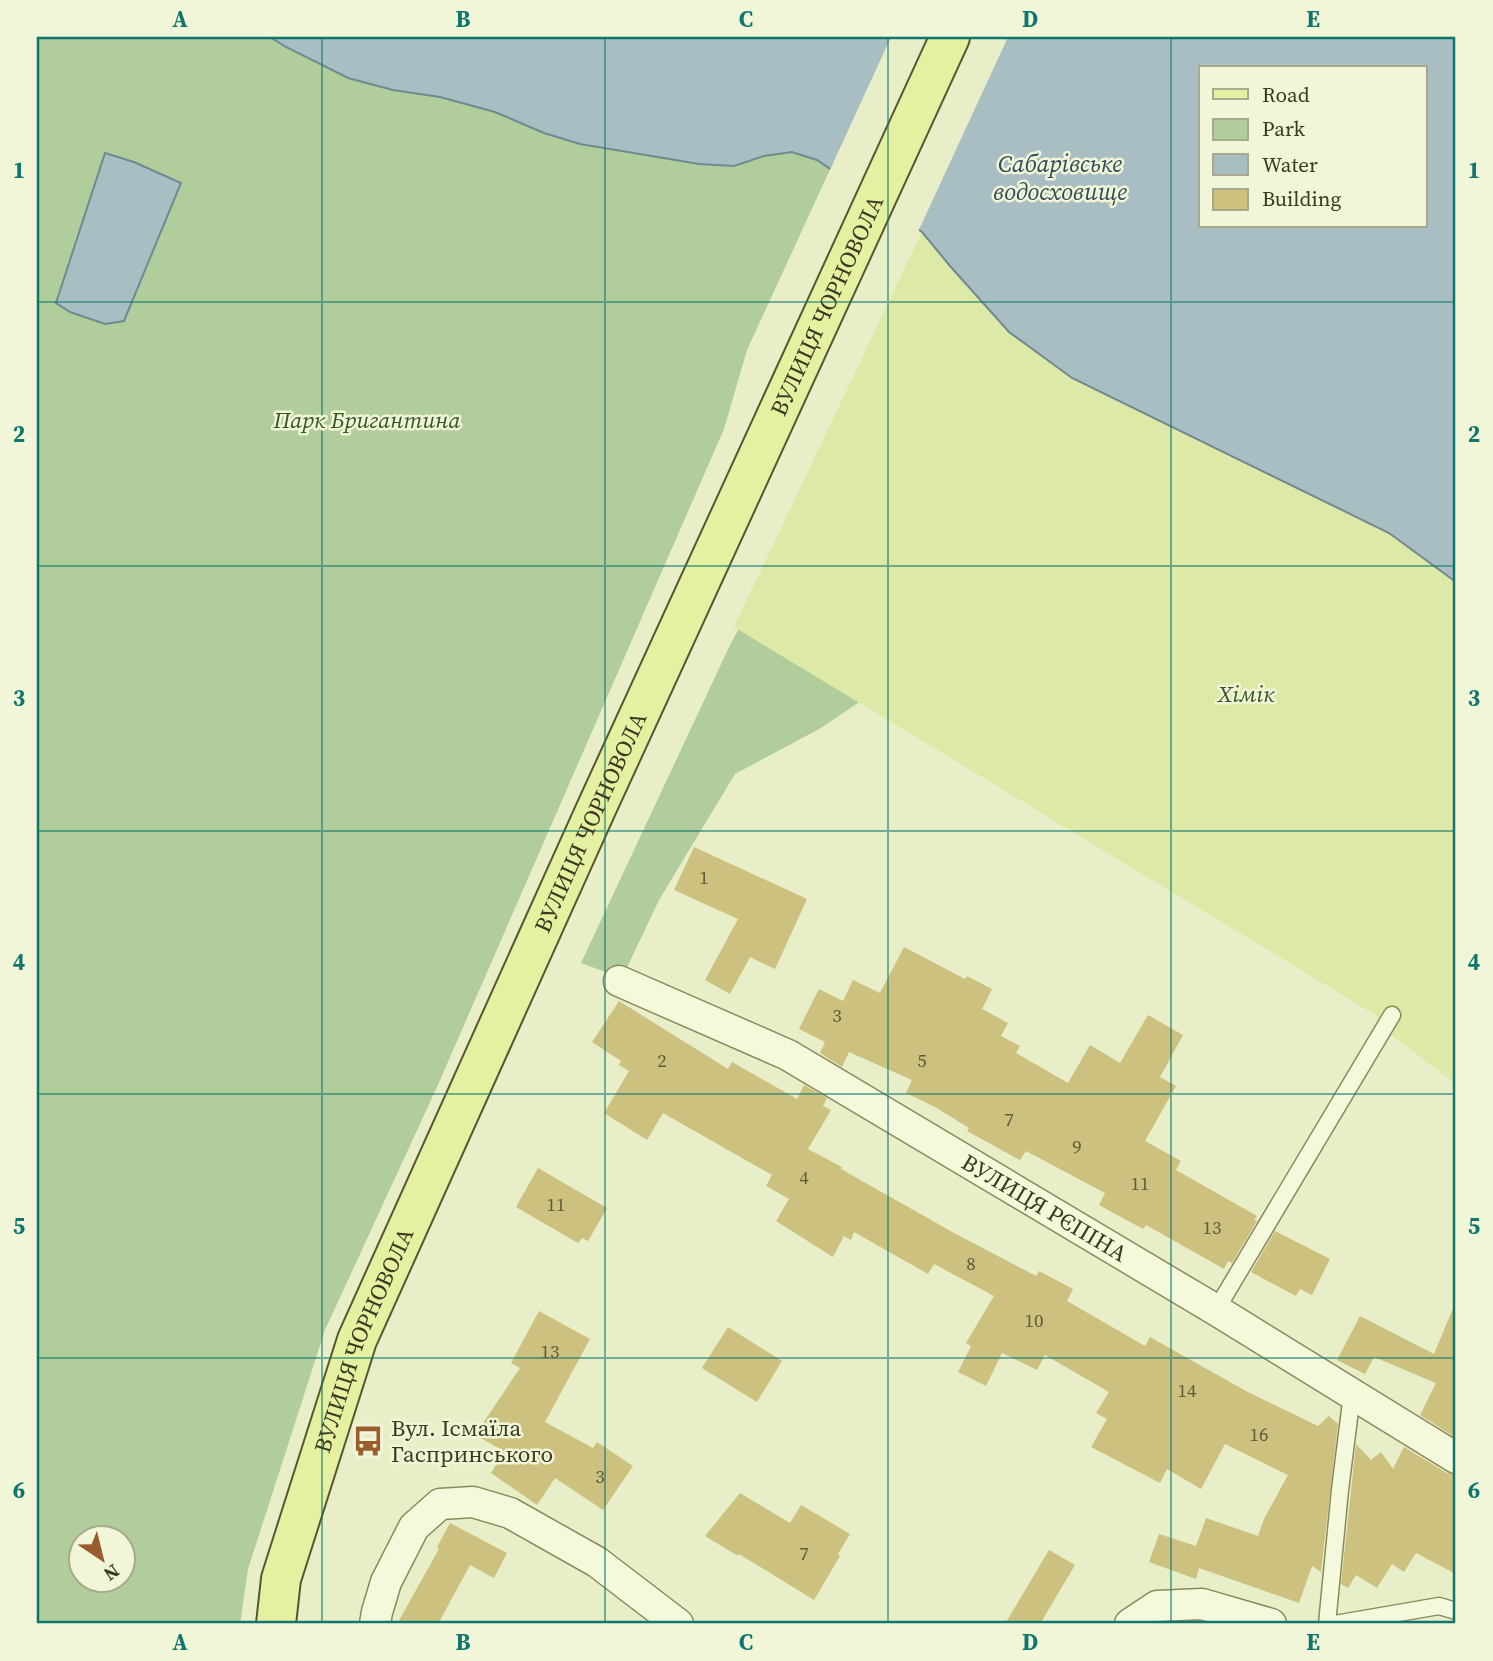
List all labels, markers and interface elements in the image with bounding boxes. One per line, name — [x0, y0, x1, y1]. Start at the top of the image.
text: A — [172, 3, 188, 35]
text: B — [456, 3, 471, 35]
text: C — [739, 3, 753, 35]
text: D — [1022, 3, 1038, 35]
text: E — [1306, 3, 1320, 35]
legend — [1199, 66, 1426, 228]
text: Road — [1262, 80, 1310, 109]
text: Park — [1262, 114, 1306, 143]
water label: Сабарівське водосховище — [993, 147, 1127, 208]
text: Water — [1262, 150, 1318, 179]
text: 1 — [13, 154, 25, 186]
text: 1 — [1468, 154, 1480, 186]
text: Building — [1262, 184, 1341, 213]
street label: ВУЛИЦЯ ЧОРНОВОЛА — [762, 190, 891, 421]
park label: Парк Бригантина — [272, 404, 461, 436]
text: 2 — [13, 418, 25, 450]
text: 2 — [1468, 418, 1480, 450]
park label: Хімік — [1216, 678, 1275, 710]
text: 3 — [13, 682, 25, 714]
text: 3 — [1468, 682, 1480, 714]
street label: ВУЛИЦЯ ЧОРНОВОЛА — [526, 706, 655, 938]
house number: 1 — [699, 864, 709, 890]
text: 4 — [13, 946, 25, 978]
text: 4 — [1468, 946, 1480, 978]
house number: 3 — [832, 1002, 842, 1028]
house number: 2 — [657, 1047, 667, 1073]
house number: 5 — [917, 1047, 927, 1073]
house number: 7 — [1004, 1106, 1014, 1132]
house number: 9 — [1072, 1133, 1082, 1159]
street label: ВУЛИЦЯ РЄПІНА — [956, 1146, 1134, 1270]
house number: 4 — [799, 1164, 809, 1190]
house number: 11 — [1130, 1170, 1150, 1196]
house number: 11 — [546, 1191, 566, 1217]
text: 5 — [13, 1210, 25, 1242]
text: 5 — [1468, 1210, 1480, 1242]
house number: 13 — [1202, 1214, 1222, 1240]
street label: ВУЛИЦЯ ЧОРНОВОЛА — [306, 1222, 422, 1457]
house number: 8 — [966, 1250, 976, 1276]
house number: 10 — [1024, 1307, 1044, 1333]
house number: 13 — [540, 1338, 560, 1364]
house number: 14 — [1177, 1377, 1197, 1403]
place label: Вул. Ісмаїла Гаспринського — [391, 1412, 553, 1470]
house number: 16 — [1249, 1421, 1269, 1447]
bus stop icon: Вул. Ісмаїла Гаспринського — [351, 1424, 385, 1458]
house number: 3 — [595, 1463, 605, 1489]
text: 6 — [13, 1474, 25, 1506]
text: 6 — [1468, 1474, 1480, 1506]
north arrow — [66, 1524, 136, 1594]
house number: 7 — [799, 1540, 809, 1566]
text: N — [98, 1558, 125, 1588]
text: A — [172, 1626, 188, 1658]
text: B — [456, 1626, 471, 1658]
text: C — [739, 1626, 753, 1658]
text: D — [1022, 1626, 1038, 1658]
text: E — [1306, 1626, 1320, 1658]

